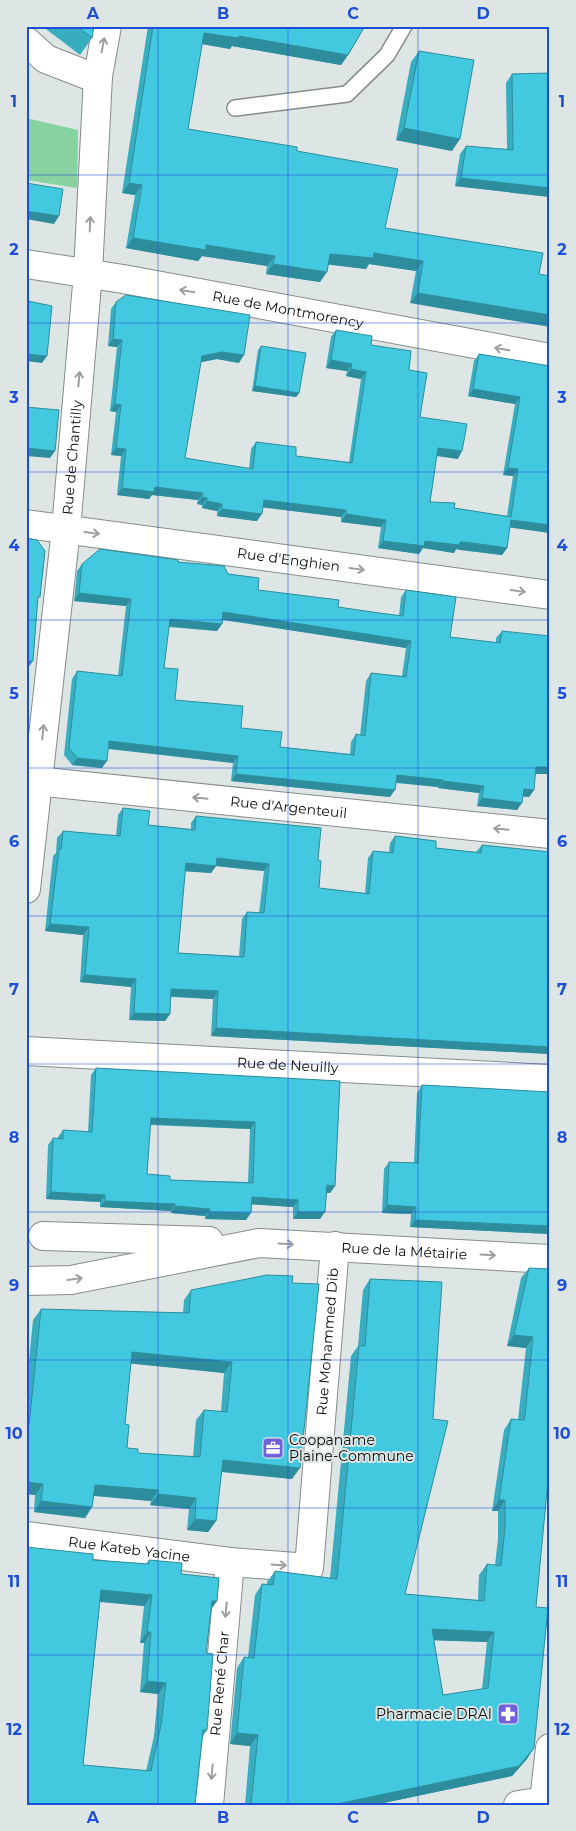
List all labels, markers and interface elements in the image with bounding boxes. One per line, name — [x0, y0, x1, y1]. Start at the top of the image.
text: A — [86, 4, 100, 23]
text: B — [217, 4, 229, 23]
text: C — [347, 4, 359, 23]
text: D — [476, 4, 490, 23]
one-way arrow — [99, 37, 109, 53]
text: 1 — [11, 92, 17, 111]
text: 1 — [559, 92, 565, 111]
one-way arrow — [85, 216, 95, 232]
text: 2 — [9, 240, 19, 259]
text: 2 — [557, 240, 567, 259]
one-way arrow — [180, 285, 196, 295]
street label: Rue de Montmorency — [211, 287, 365, 332]
one-way arrow — [494, 344, 510, 353]
one-way arrow — [74, 371, 84, 387]
text: 3 — [8, 388, 19, 407]
text: 3 — [556, 388, 567, 407]
street label: Rue de Chantilly — [58, 399, 86, 516]
one-way arrow — [84, 528, 100, 538]
text: 4 — [8, 536, 20, 555]
text: 4 — [556, 536, 568, 555]
street label: Rue d'Enghien — [236, 544, 341, 575]
one-way arrow — [349, 564, 365, 574]
one-way arrow — [510, 586, 526, 596]
text: 5 — [9, 684, 19, 703]
text: 5 — [557, 684, 567, 703]
one-way arrow — [38, 725, 48, 741]
street label: Rue d'Argenteuil — [229, 792, 348, 822]
one-way arrow — [193, 793, 209, 803]
one-way arrow — [494, 824, 510, 834]
text: 6 — [9, 832, 19, 851]
text: 6 — [557, 832, 567, 851]
text: 7 — [9, 980, 19, 999]
text: 7 — [557, 980, 567, 999]
street label: Rue de Neuilly — [236, 1053, 339, 1077]
text: 8 — [9, 1128, 19, 1147]
text: 8 — [557, 1128, 567, 1147]
one-way arrow — [278, 1239, 294, 1248]
street label: Rue de la Métairie — [341, 1239, 468, 1263]
one-way arrow — [480, 1250, 496, 1259]
street label: Rue Mohammed Dib — [312, 1267, 342, 1416]
one-way arrow — [66, 1273, 82, 1283]
text: 9 — [9, 1276, 19, 1295]
text: 9 — [557, 1276, 567, 1295]
text: 10 — [5, 1424, 23, 1443]
text: 10 — [553, 1424, 571, 1443]
place label: Coopaname Plaine-Commune — [289, 1431, 414, 1465]
office icon: Coopaname Plaine-Commune — [261, 1436, 285, 1460]
street label: Rue Kateb Yacine — [67, 1532, 191, 1566]
one-way arrow — [271, 1561, 287, 1570]
text: 11 — [8, 1572, 20, 1591]
text: 11 — [556, 1572, 568, 1591]
one-way arrow — [221, 1602, 231, 1618]
street label: Rue René Char — [206, 1630, 233, 1737]
pharmacy icon: Pharmacie DRAI — [496, 1702, 520, 1726]
place label: Pharmacie DRAI — [376, 1705, 492, 1723]
text: 12 — [6, 1720, 22, 1739]
text: 12 — [554, 1720, 570, 1739]
one-way arrow — [207, 1764, 216, 1780]
text: A — [86, 1808, 100, 1827]
text: B — [217, 1808, 229, 1827]
text: C — [347, 1808, 359, 1827]
text: D — [476, 1808, 490, 1827]

